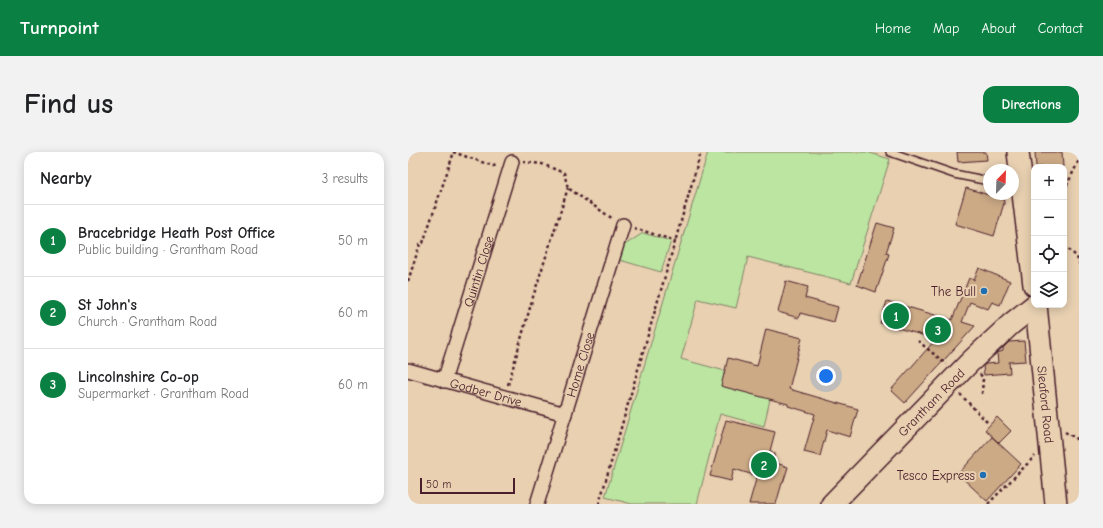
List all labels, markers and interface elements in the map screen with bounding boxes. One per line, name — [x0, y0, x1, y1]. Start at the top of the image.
text: Turnpoint — [20, 17, 99, 39]
text: Home — [875, 20, 911, 37]
text: Map — [933, 20, 959, 37]
text: About — [981, 20, 1016, 37]
text: Contact — [1038, 20, 1083, 37]
button: Directions — [983, 86, 1079, 123]
text: Find us — [24, 88, 113, 120]
north arrow — [983, 164, 1019, 200]
map controls — [1031, 164, 1067, 308]
button: + — [1031, 164, 1067, 200]
text: Nearby — [40, 169, 91, 188]
text: 3 results — [322, 171, 368, 186]
button: − — [1031, 200, 1067, 236]
text: Bracebridge Heath Post Office — [78, 224, 275, 242]
text: 1 — [50, 233, 56, 248]
text: 50 m — [338, 233, 368, 248]
street label: Quintin Close — [460, 233, 497, 309]
button: locate — [1031, 236, 1067, 272]
text: Public building · Grantham Road — [78, 242, 258, 257]
button: layers — [1031, 272, 1067, 308]
place label: The Bull — [931, 284, 976, 299]
marker: The Bull — [979, 286, 989, 296]
text: St John's — [78, 296, 137, 314]
pin: 1 — [883, 301, 909, 331]
text: 2 — [50, 305, 56, 320]
text: 60 m — [338, 305, 368, 320]
text: Church · Grantham Road — [78, 314, 217, 329]
pin: 3 — [925, 315, 951, 345]
street label: Home Close — [563, 330, 598, 399]
street label: Grantham Road — [895, 365, 968, 440]
street label: Sleaford Road — [1034, 365, 1057, 444]
your location — [816, 366, 836, 386]
text: Lincolnshire Co-op — [78, 368, 199, 386]
street label: Godber Drive — [448, 375, 524, 410]
text: 3 — [50, 377, 56, 392]
text: 60 m — [338, 377, 368, 392]
text: Supermarket · Grantham Road — [78, 386, 249, 401]
pin: 2 — [751, 450, 777, 480]
place label: Tesco Express — [897, 468, 975, 483]
marker: Tesco Express — [978, 470, 988, 480]
scale bar — [420, 476, 515, 495]
text: 50 m — [426, 478, 451, 491]

